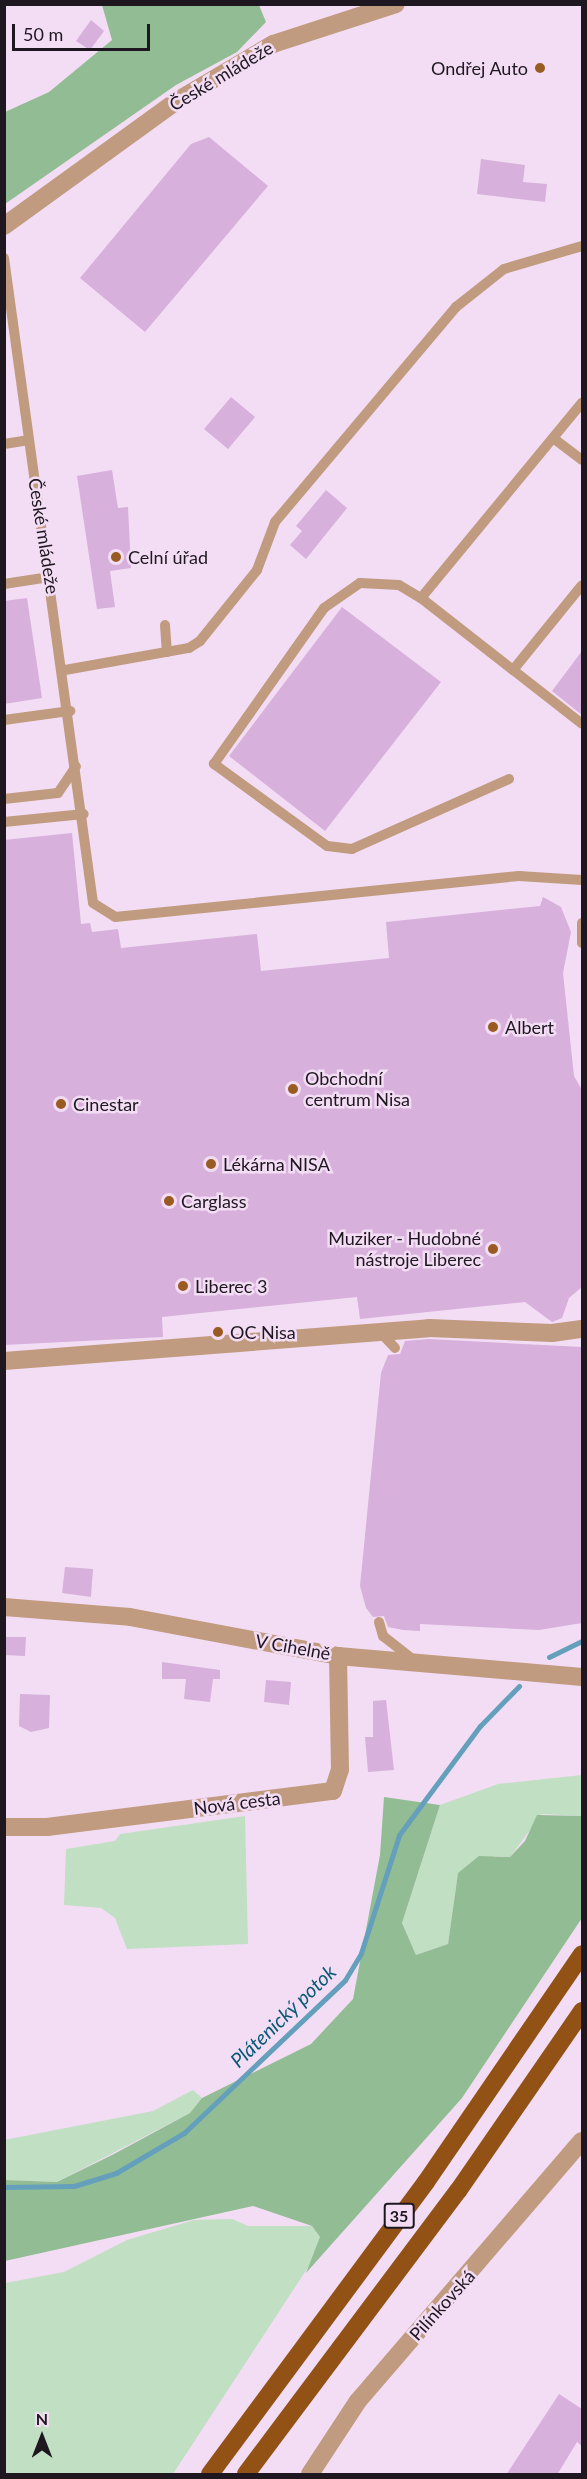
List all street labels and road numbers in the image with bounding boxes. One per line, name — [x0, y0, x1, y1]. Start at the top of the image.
street label: České mládeže — [165, 37, 277, 115]
street label: České mládeže — [24, 477, 64, 595]
street label: V Cihelně — [253, 1630, 333, 1664]
street label: Nová cesta — [192, 1787, 282, 1819]
road number: 35 — [382, 2203, 416, 2229]
street label: Pilínkovská — [405, 2265, 479, 2345]

